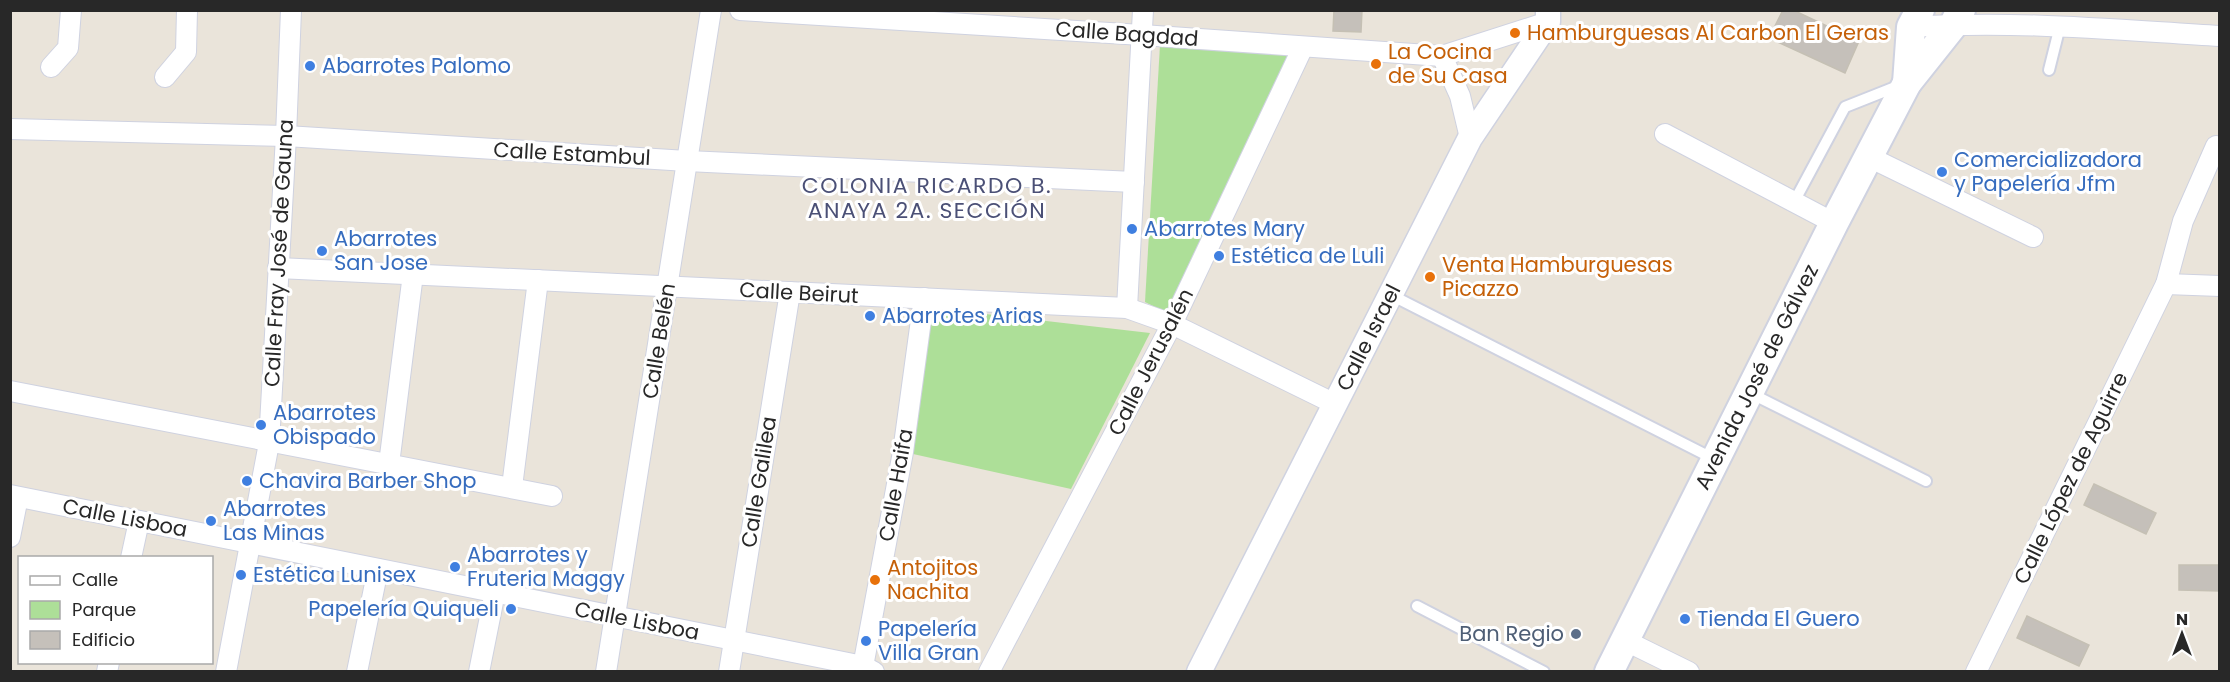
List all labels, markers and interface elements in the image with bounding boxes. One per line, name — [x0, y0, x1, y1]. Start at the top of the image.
street label: Calle Bagdad — [1055, 14, 1199, 53]
place label: Hamburguesas Al Carbon El Geras — [1527, 18, 1889, 47]
marker: Hamburguesas Al Carbon El Geras — [1508, 26, 1522, 40]
place label: La Cocina de Su Casa — [1388, 37, 1508, 90]
place label: Abarrotes Palomo — [322, 51, 511, 80]
marker: La Cocina de Su Casa — [1369, 57, 1383, 71]
marker: Abarrotes Palomo — [303, 59, 317, 73]
street label: Calle Fray José de Gauna — [257, 118, 300, 388]
street label: Calle Estambul — [493, 135, 651, 172]
place label: Comercializadora y Papelería Jfm — [1954, 145, 2142, 198]
marker: Comercializadora y Papelería Jfm — [1935, 165, 1949, 179]
district label: COLONIA RICARDO B. ANAYA 2A. SECCIÓN — [802, 170, 1052, 226]
place label: Abarrotes Mary — [1144, 214, 1305, 243]
marker: Abarrotes Mary — [1125, 222, 1139, 236]
place label: Abarrotes San Jose — [334, 224, 437, 277]
place label: Estética de Luli — [1231, 241, 1384, 270]
marker: Abarrotes San Jose — [315, 244, 329, 258]
marker: Estética de Luli — [1212, 249, 1226, 263]
place label: Venta Hamburguesas Picazzo — [1442, 250, 1673, 303]
street label: Avenida José de Gálvez — [1688, 259, 1825, 494]
marker: Venta Hamburguesas Picazzo — [1423, 270, 1437, 284]
street label: Calle Beirut — [739, 275, 859, 310]
street label: Calle Israel — [1329, 279, 1407, 396]
street label: Calle Belén — [635, 281, 682, 401]
street label: Calle Jerusalén — [1101, 283, 1200, 440]
place label: Abarrotes Arias — [882, 301, 1043, 330]
marker: Abarrotes Arias — [863, 309, 877, 323]
street label: Calle López de Aguirre — [2007, 367, 2135, 589]
place label: Abarrotes Obispado — [273, 398, 376, 451]
street label: Calle Galilea — [734, 414, 783, 550]
marker: Abarrotes Obispado — [254, 418, 268, 432]
street label: Calle Haifa — [871, 426, 920, 544]
place label: Chavira Barber Shop — [259, 466, 476, 495]
marker: Chavira Barber Shop — [240, 474, 254, 488]
street label: Calle Lisboa — [60, 491, 190, 544]
place label: Abarrotes Las Minas — [223, 494, 326, 547]
marker: Abarrotes Las Minas — [204, 514, 218, 528]
place label: Abarrotes y Fruteria Maggy — [467, 540, 625, 593]
place label: Antojitos Nachita — [887, 553, 978, 606]
legend — [18, 556, 213, 664]
place label: Estética Lunisex — [253, 560, 416, 589]
marker: Abarrotes y Fruteria Maggy — [448, 560, 462, 574]
text: Calle — [72, 567, 118, 592]
marker: Estética Lunisex — [234, 568, 248, 582]
marker: Antojitos Nachita — [868, 573, 882, 587]
place label: Papelería Quiqueli — [308, 594, 499, 623]
street label: Calle Lisboa — [572, 594, 702, 647]
text: Parque — [72, 597, 136, 622]
marker: Papelería Quiqueli — [504, 602, 518, 616]
place label: Tienda El Guero — [1697, 604, 1860, 633]
north arrow — [2152, 604, 2212, 664]
text: N — [2176, 608, 2188, 631]
marker: Tienda El Guero — [1678, 612, 1692, 626]
place label: Papelería Villa Gran — [878, 614, 979, 667]
place label: Ban Regio — [1459, 619, 1564, 648]
text: Edificio — [72, 627, 135, 652]
marker: Ban Regio — [1569, 627, 1583, 641]
marker: Papelería Villa Gran — [859, 634, 873, 648]

